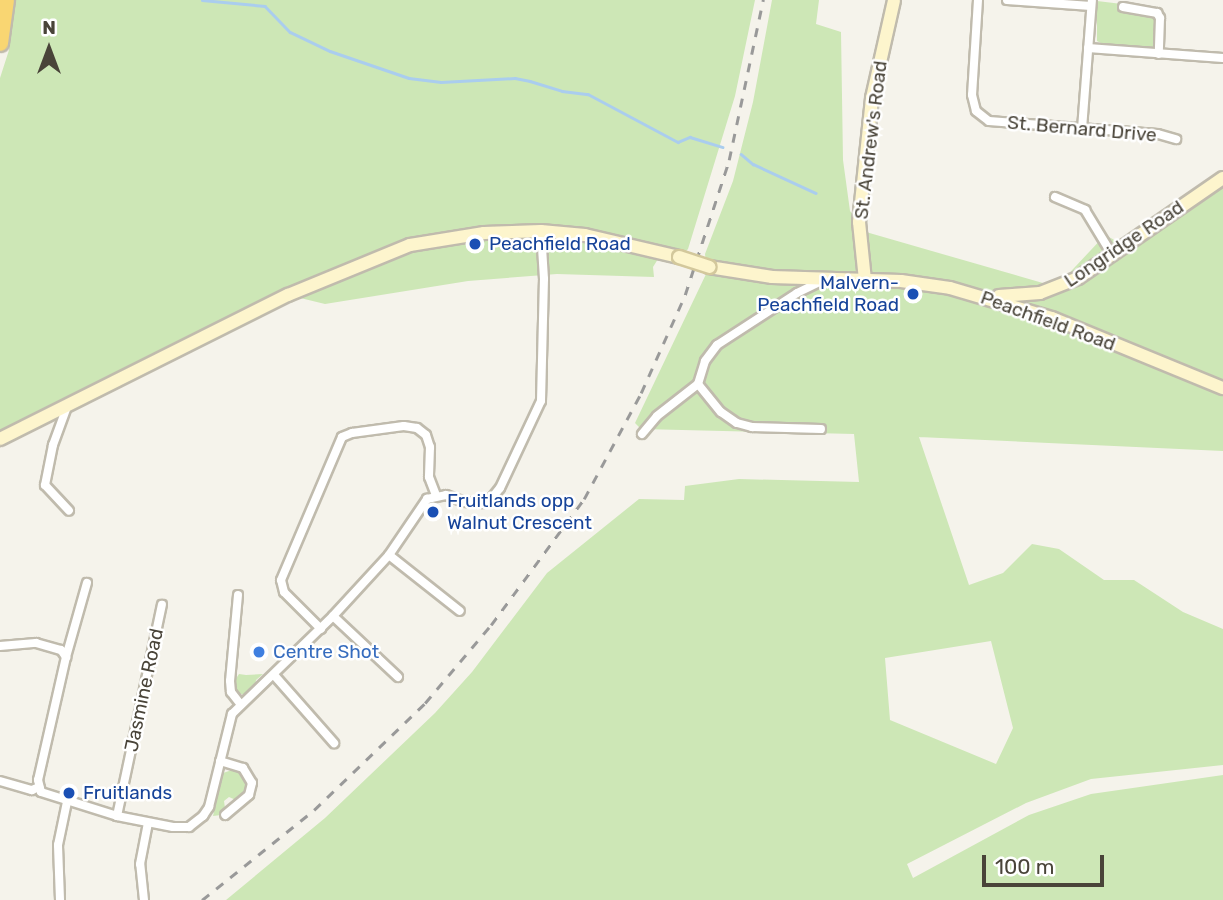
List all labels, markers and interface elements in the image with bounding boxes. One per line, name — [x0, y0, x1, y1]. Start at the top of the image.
north arrow — [14, 14, 84, 84]
text: N — [42, 16, 56, 39]
street label: St. Andrew's Road — [850, 59, 892, 221]
street label: St. Bernard Drive — [1006, 111, 1158, 147]
street label: Longridge Road — [1060, 196, 1188, 292]
place label: Peachfield Road — [489, 233, 631, 255]
marker: Peachfield Road — [467, 236, 483, 252]
place label: Malvern- Peachfield Road — [757, 272, 899, 316]
marker: Malvern- Peachfield Road — [905, 286, 921, 302]
street label: Peachfield Road — [977, 286, 1119, 356]
place label: Fruitlands opp Walnut Crescent — [447, 490, 592, 534]
marker: Fruitlands opp Walnut Crescent — [425, 504, 441, 520]
street label: Jasmine Road — [120, 626, 168, 754]
place label: Centre Shot — [273, 641, 379, 663]
marker: Centre Shot — [251, 644, 267, 660]
place label: Fruitlands — [83, 782, 172, 804]
marker: Fruitlands — [61, 785, 77, 801]
scale bar — [985, 841, 1108, 885]
text: 100 m — [995, 854, 1054, 879]

